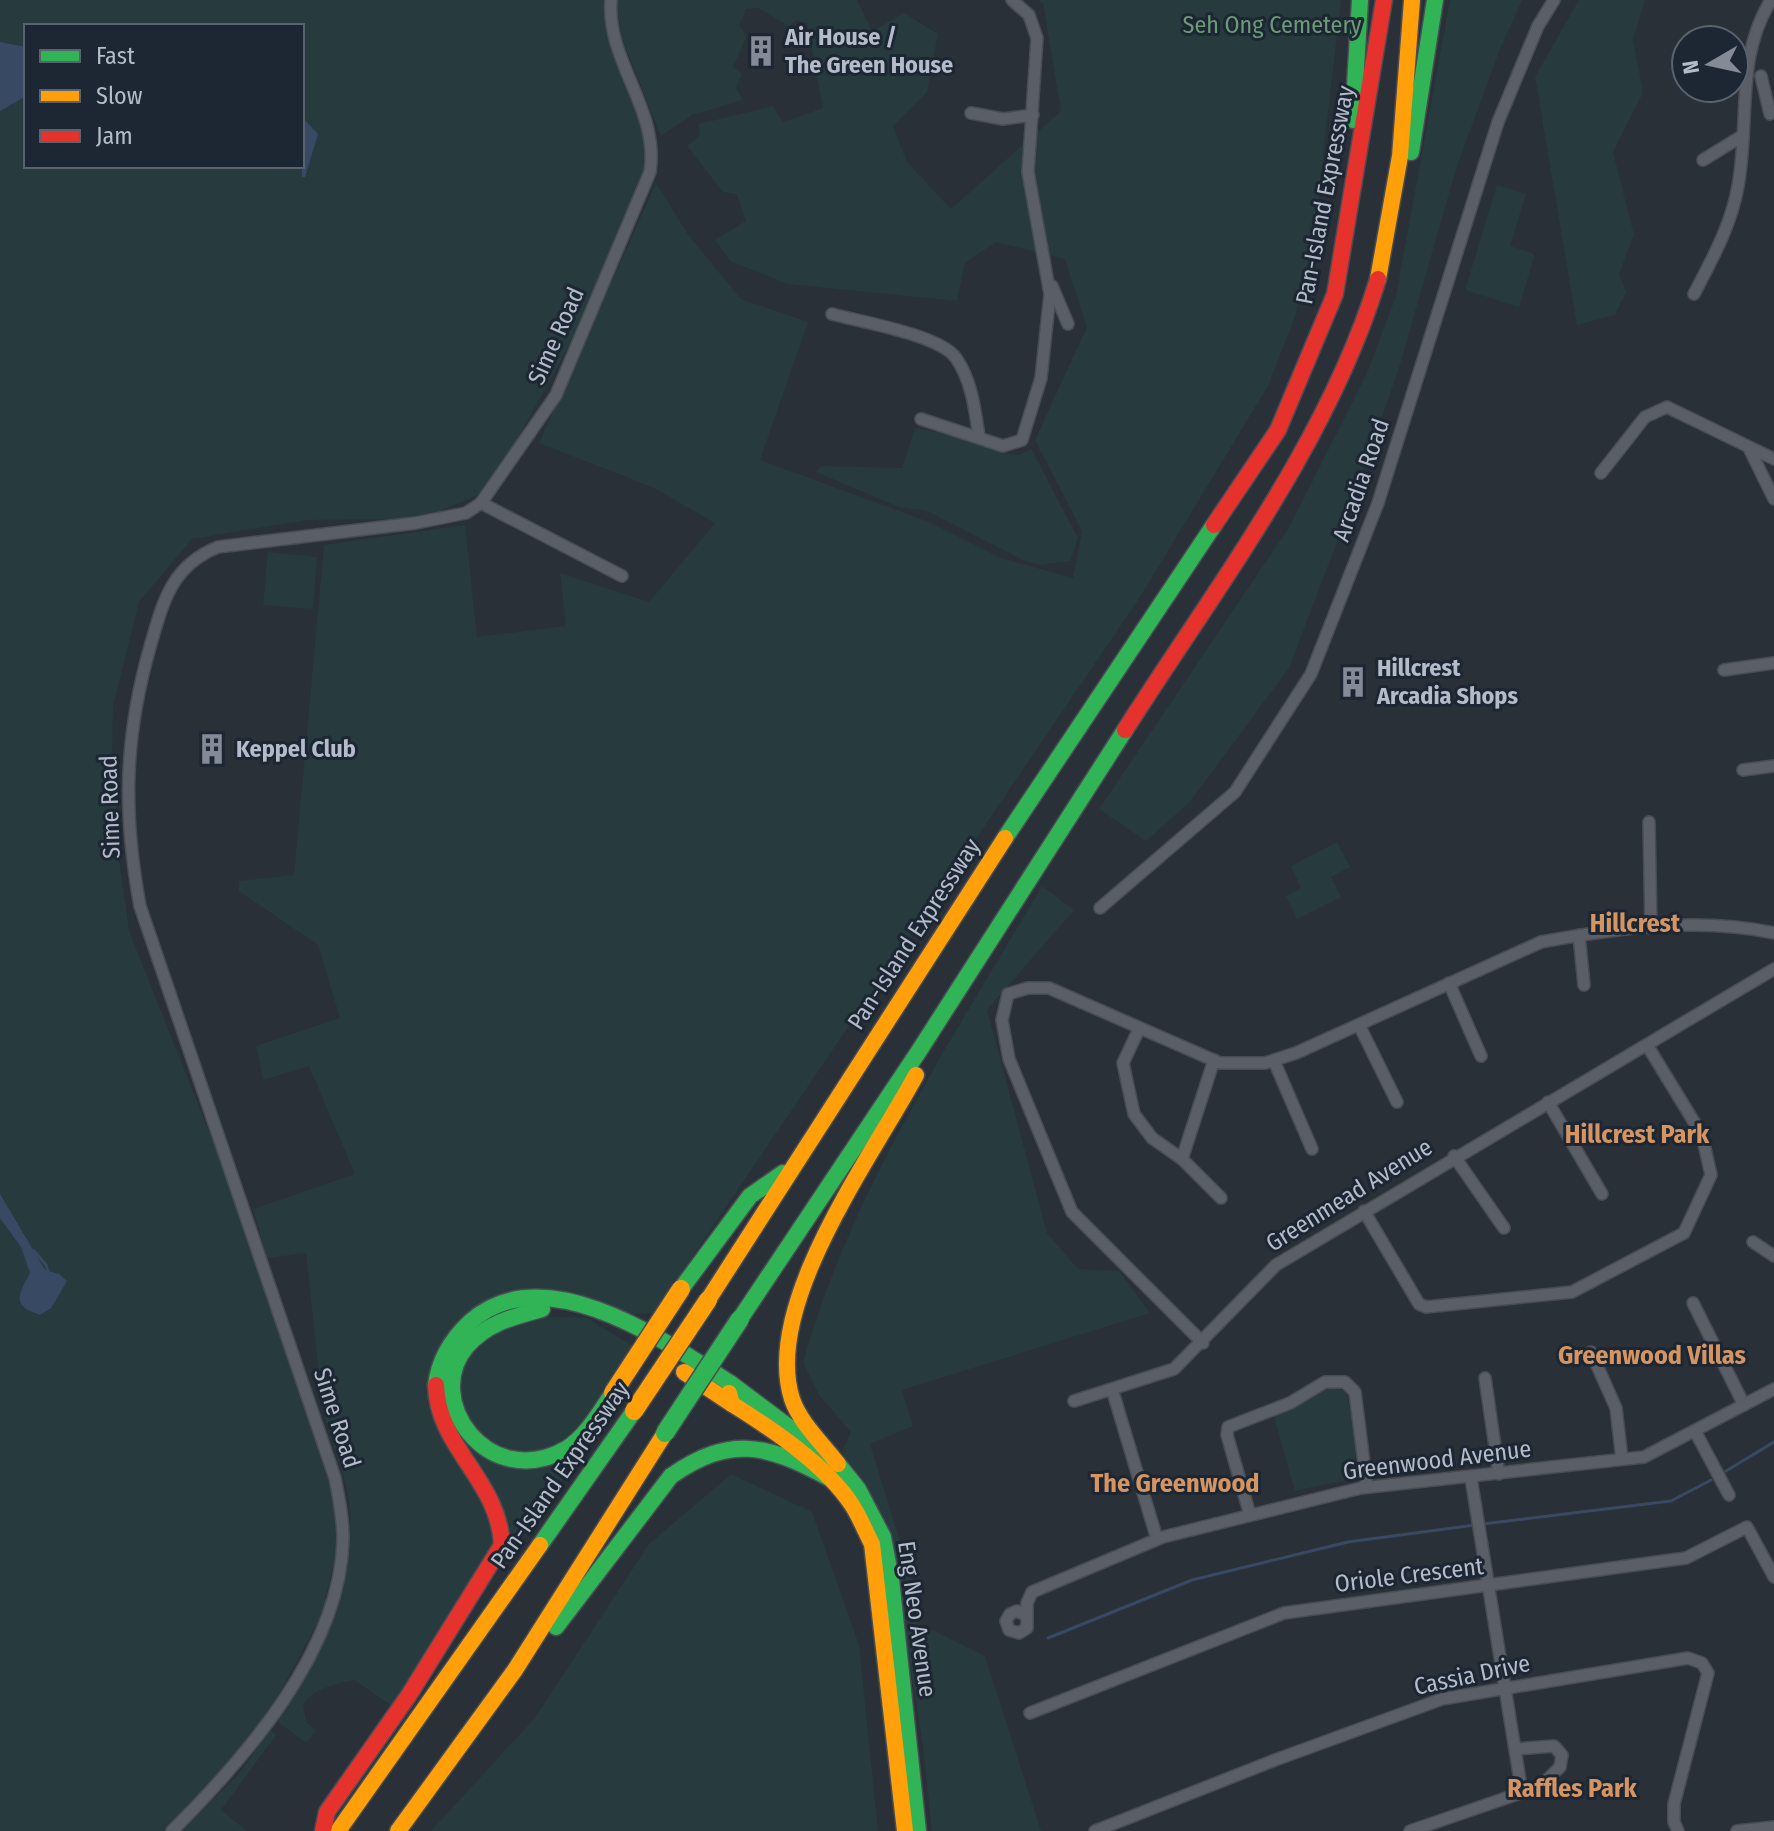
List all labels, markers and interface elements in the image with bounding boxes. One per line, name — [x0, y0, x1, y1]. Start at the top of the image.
park label: Seh Ong Cemetery — [1183, 11, 1362, 39]
place label: Air House / The Green House — [784, 23, 953, 79]
legend — [24, 24, 304, 168]
north arrow — [1670, 24, 1750, 104]
building icon: Air House / The Green House — [744, 34, 778, 68]
text: Fast — [96, 42, 135, 70]
text: N — [1676, 58, 1705, 76]
text: Slow — [96, 82, 143, 110]
street label: Pan-Island Expressway — [1290, 83, 1360, 307]
text: Jam — [96, 122, 133, 150]
street label: Sime Road — [522, 283, 590, 389]
street label: Arcadia Road — [1327, 415, 1395, 545]
place label: Hillcrest Arcadia Shops — [1376, 654, 1518, 710]
building icon: Hillcrest Arcadia Shops — [1336, 665, 1370, 699]
building icon: Keppel Club — [195, 732, 229, 766]
place label: Keppel Club — [236, 735, 356, 763]
street label: Sime Road — [94, 755, 126, 859]
street label: Pan-Island Expressway — [842, 833, 986, 1035]
district label: Hillcrest — [1590, 908, 1681, 939]
district label: Hillcrest Park — [1565, 1119, 1710, 1150]
street label: Greenmead Avenue — [1261, 1133, 1437, 1257]
district label: Greenwood Villas — [1558, 1340, 1746, 1371]
street label: Sime Road — [308, 1364, 366, 1472]
street label: Pan-Island Expressway — [485, 1376, 635, 1574]
street label: Greenwood Avenue — [1341, 1435, 1533, 1485]
district label: The Greenwood — [1091, 1468, 1259, 1499]
street label: Eng Neo Avenue — [892, 1539, 942, 1699]
street label: Oriole Crescent — [1333, 1552, 1485, 1598]
street label: Cassia Drive — [1411, 1649, 1533, 1701]
district label: Raffles Park — [1507, 1773, 1637, 1804]

